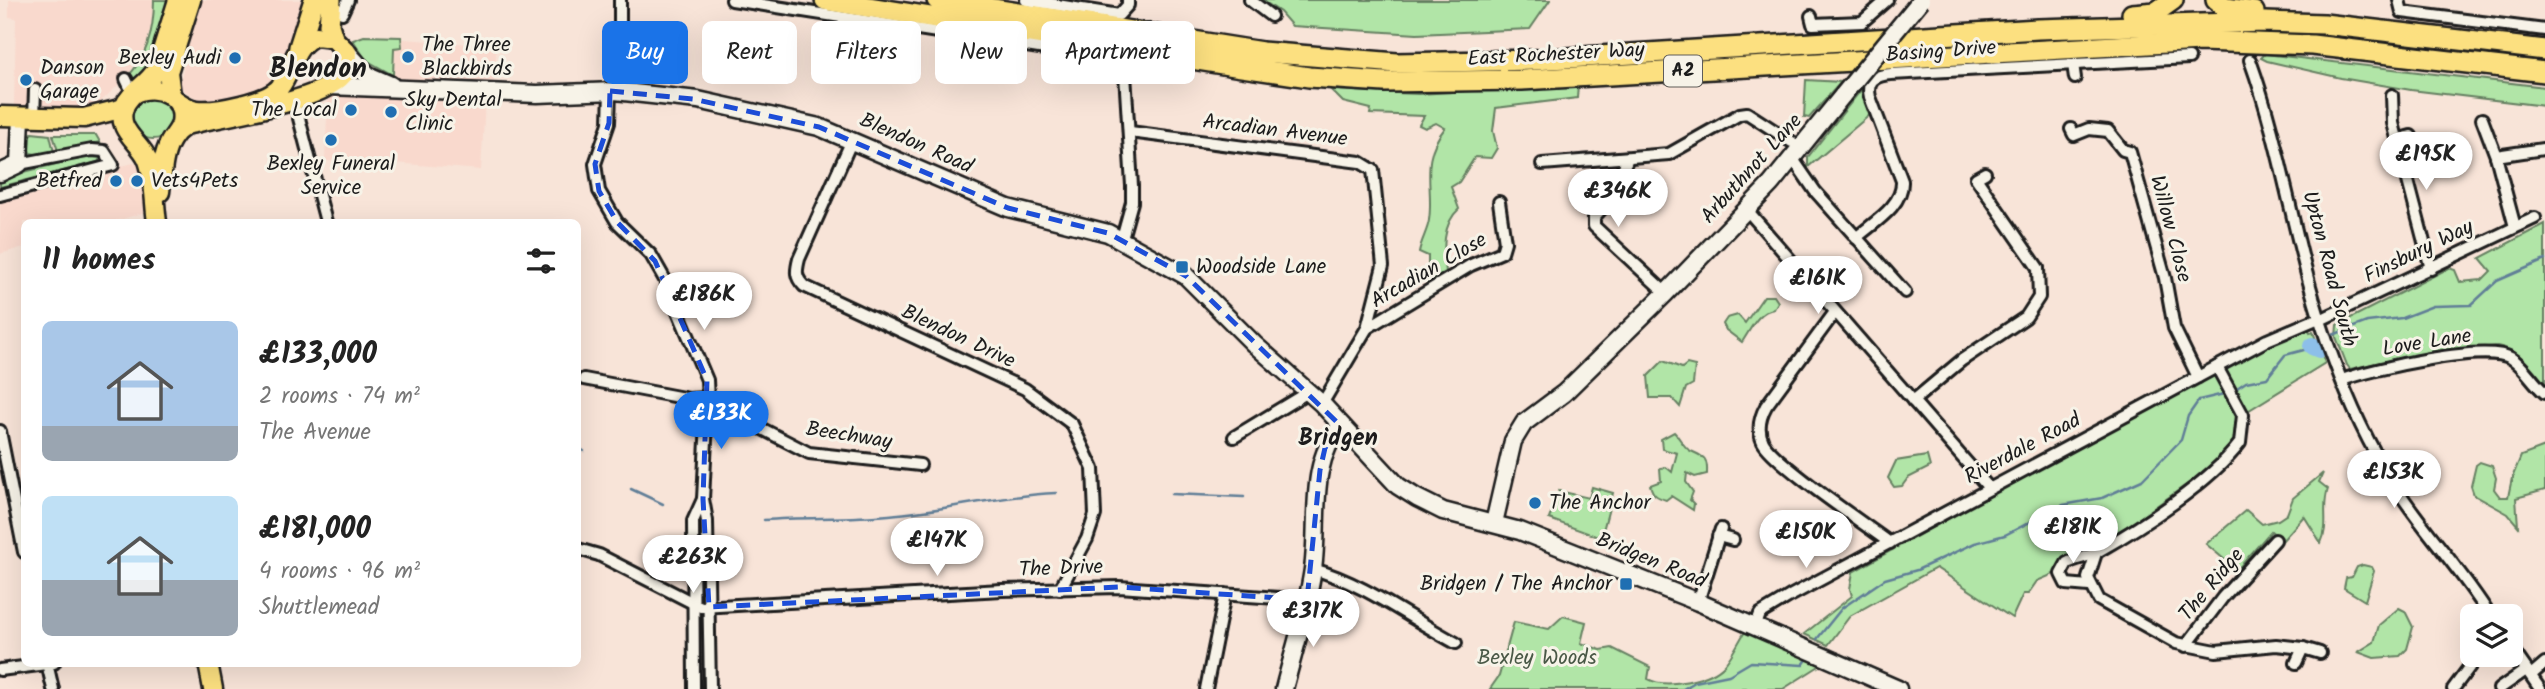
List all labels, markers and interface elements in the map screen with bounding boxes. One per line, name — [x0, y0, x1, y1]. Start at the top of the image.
chip: Buy — [602, 21, 688, 84]
chip: Rent — [702, 21, 797, 84]
chip: Filters — [811, 21, 921, 84]
chip: New — [935, 21, 1027, 84]
chip: Apartment — [1041, 21, 1195, 84]
place label: The Three Blackbirds — [422, 29, 512, 86]
street label: Basing Drive — [1885, 32, 1998, 72]
street label: East Rochester Way — [1467, 34, 1646, 76]
place label: Bexley Audi — [118, 42, 222, 75]
district label: Blendon — [269, 47, 367, 92]
marker: The Three Blackbirds — [400, 49, 416, 65]
marker: Bexley Audi — [227, 50, 243, 66]
place label: Danson Garage — [40, 52, 104, 109]
road number: A2 — [1664, 55, 1702, 86]
marker: Danson Garage — [18, 72, 34, 88]
place label: Sky Dental Clinic — [405, 84, 502, 141]
place label: The Local — [251, 94, 337, 127]
marker: The Local — [343, 102, 359, 118]
marker: Sky Dental Clinic — [383, 104, 399, 120]
street label: Blendon Road — [854, 104, 978, 184]
street label: Arcadian Avenue — [1201, 106, 1350, 156]
street label: Arbuthnot Lane — [1693, 106, 1811, 232]
marker: Bexley Funeral Service — [323, 132, 339, 148]
pin: £195K — [2377, 132, 2475, 192]
text: £195K — [2396, 137, 2456, 173]
place label: Bexley Funeral Service — [267, 148, 395, 205]
place label: Betfred — [36, 165, 103, 198]
place label: Vets4Pets — [151, 165, 238, 198]
pin: £346K — [1569, 170, 1667, 229]
street label: Willow Close — [2140, 172, 2200, 287]
marker: Betfred — [108, 173, 124, 189]
marker: Vets4Pets — [129, 173, 145, 189]
text: £346K — [1584, 174, 1652, 210]
street label: Upton Road South — [2292, 187, 2366, 351]
street label: Finsbury Way — [2358, 211, 2480, 293]
street label: Arcadian Close — [1365, 224, 1494, 318]
text: 11 homes — [42, 237, 155, 285]
icon: filters — [522, 242, 560, 280]
place label: Woodside Lane — [1196, 251, 1327, 284]
pin: £161K — [1769, 256, 1867, 316]
marker: Woodside Lane — [1174, 259, 1190, 275]
text: £161K — [1789, 261, 1847, 297]
pin: £186K — [655, 272, 753, 332]
text: £186K — [672, 277, 736, 313]
street label: Blendon Drive — [895, 296, 1021, 378]
street label: Love Lane — [2380, 320, 2474, 366]
text: £133,000 — [259, 331, 377, 379]
icon: home — [98, 349, 182, 433]
text: 2 rooms · 74 m² — [259, 379, 420, 415]
pin: £133K — [672, 392, 770, 451]
text: £133K — [690, 396, 752, 432]
street label: Riverdale Road — [1959, 404, 2088, 494]
street label: Beechway — [804, 413, 895, 459]
text: The Avenue — [259, 415, 371, 451]
district label: Bridgen — [1298, 419, 1378, 458]
pin: £153K — [2345, 450, 2443, 510]
text: £153K — [2363, 455, 2425, 491]
place label: The Anchor — [1549, 487, 1651, 520]
marker: The Anchor — [1527, 495, 1543, 511]
pin: £181K — [2024, 505, 2122, 565]
text: £181,000 — [259, 506, 371, 554]
pin: £150K — [1757, 510, 1855, 570]
text: £181K — [2044, 510, 2102, 546]
text: £150K — [1775, 515, 1837, 551]
pin: £147K — [888, 518, 986, 578]
text: £147K — [906, 523, 968, 559]
icon: home — [98, 524, 182, 608]
street label: Bridgen Road — [1591, 524, 1712, 598]
pin: £263K — [644, 536, 742, 595]
text: £263K — [658, 540, 728, 576]
street label: The Ridge — [2171, 540, 2253, 629]
street label: The Drive — [1018, 551, 1104, 587]
text: 4 rooms · 96 m² — [259, 554, 420, 590]
place label: Bridgen / The Anchor — [1420, 568, 1613, 601]
marker: Bridgen / The Anchor — [1618, 576, 1634, 592]
text: Shuttlemead — [259, 590, 379, 626]
pin: £317K — [1264, 590, 1362, 649]
text: £317K — [1282, 594, 1344, 630]
map controls — [2460, 604, 2523, 667]
button: layers — [2460, 604, 2523, 667]
park label: Bexley Woods — [1477, 642, 1597, 675]

